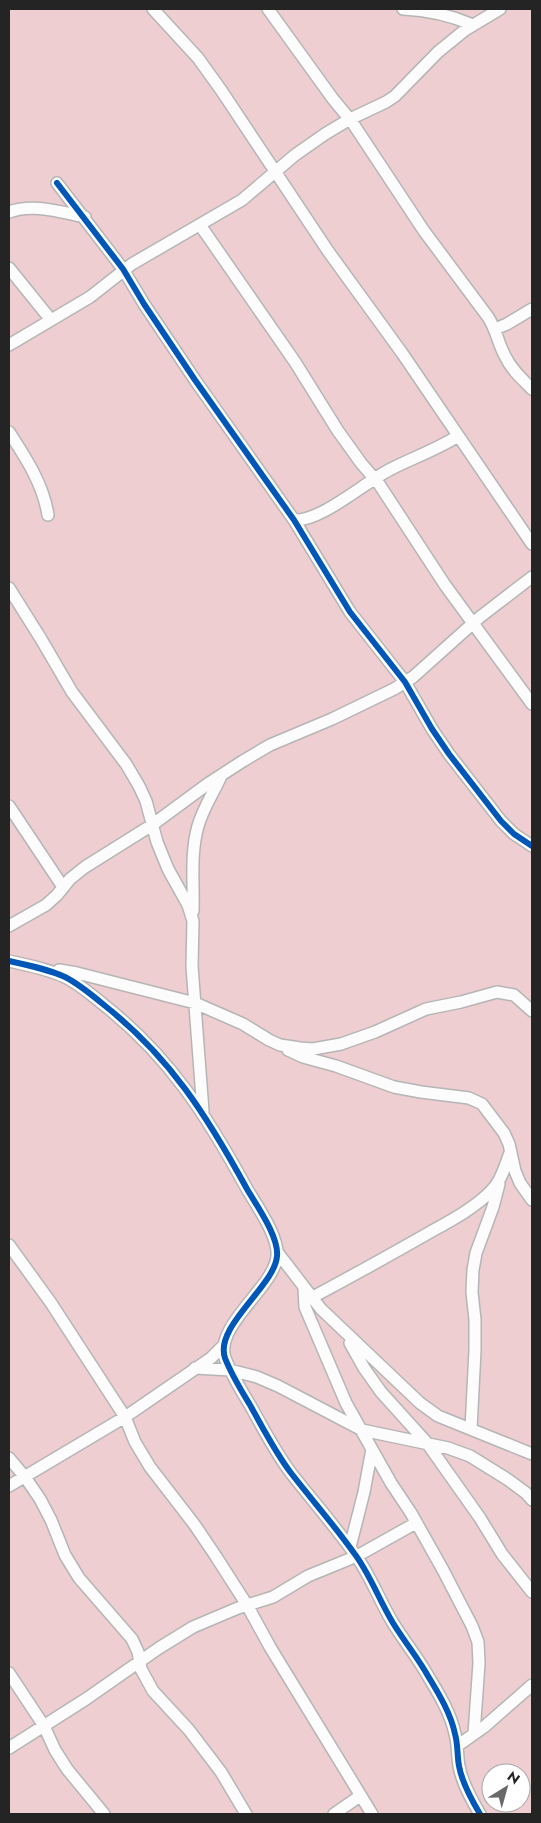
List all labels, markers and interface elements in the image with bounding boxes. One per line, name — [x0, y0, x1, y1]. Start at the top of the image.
north arrow — [481, 1763, 531, 1813]
text: N — [503, 1766, 524, 1789]

